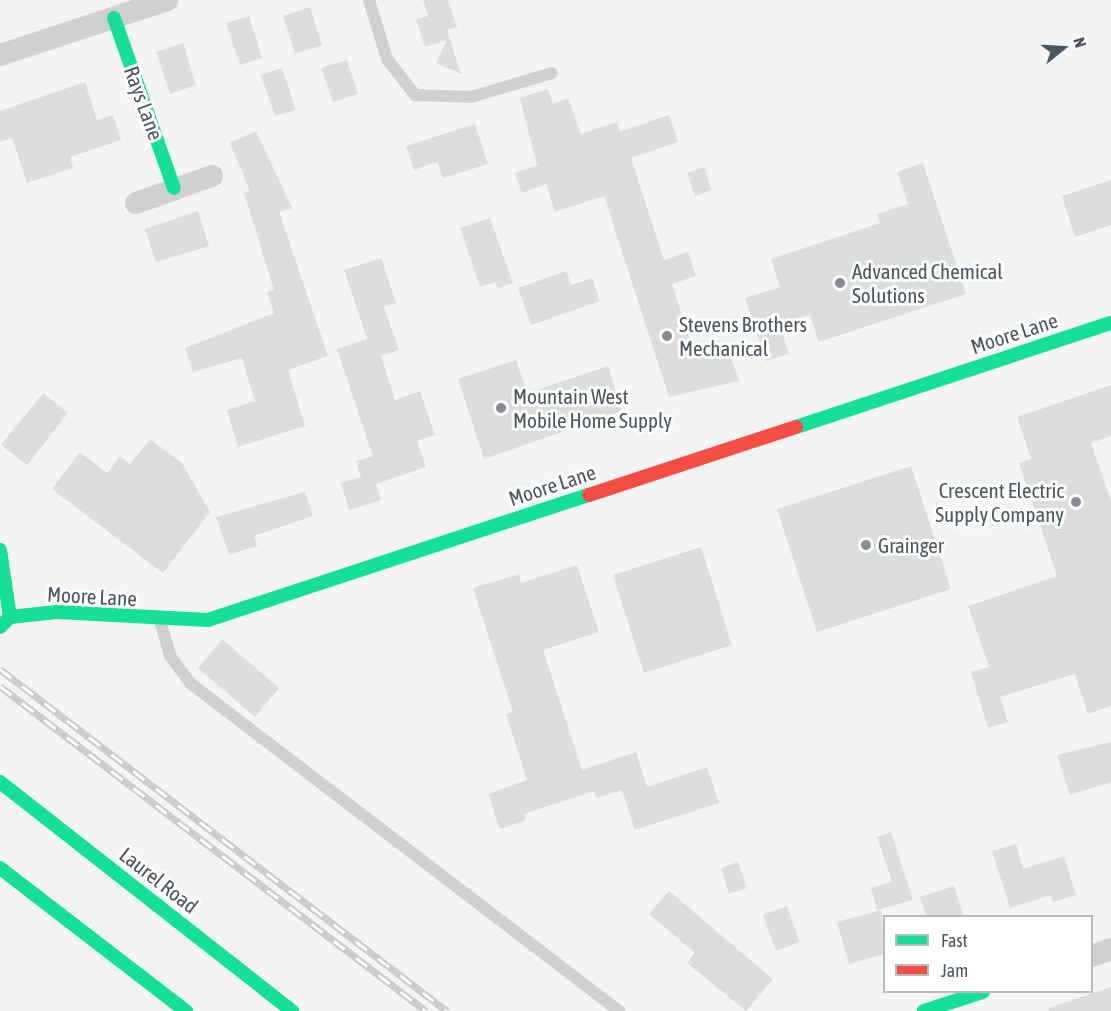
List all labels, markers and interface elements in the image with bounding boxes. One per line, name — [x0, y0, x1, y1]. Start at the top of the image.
north arrow — [1033, 18, 1093, 78]
text: N — [1070, 35, 1090, 50]
street label: Rays Lane — [119, 63, 169, 143]
place label: Advanced Chemical Solutions — [852, 258, 1003, 308]
marker: Advanced Chemical Solutions — [833, 276, 847, 290]
street label: Moore Lane — [967, 307, 1061, 359]
place label: Stevens Brothers Mechanical — [679, 311, 807, 361]
marker: Stevens Brothers Mechanical — [660, 329, 674, 343]
place label: Mountain West Mobile Home Supply — [513, 383, 672, 433]
marker: Mountain West Mobile Home Supply — [494, 401, 508, 415]
street label: Moore Lane — [505, 459, 599, 511]
place label: Crescent Electric Supply Company — [935, 477, 1064, 527]
marker: Crescent Electric Supply Company — [1069, 495, 1083, 509]
place label: Grainger — [878, 532, 944, 558]
marker: Grainger — [859, 538, 873, 552]
street label: Moore Lane — [46, 581, 138, 611]
street label: Laurel Road — [115, 842, 203, 918]
legend — [883, 915, 1093, 993]
text: Fast — [941, 930, 968, 951]
text: Jam — [941, 960, 968, 981]

